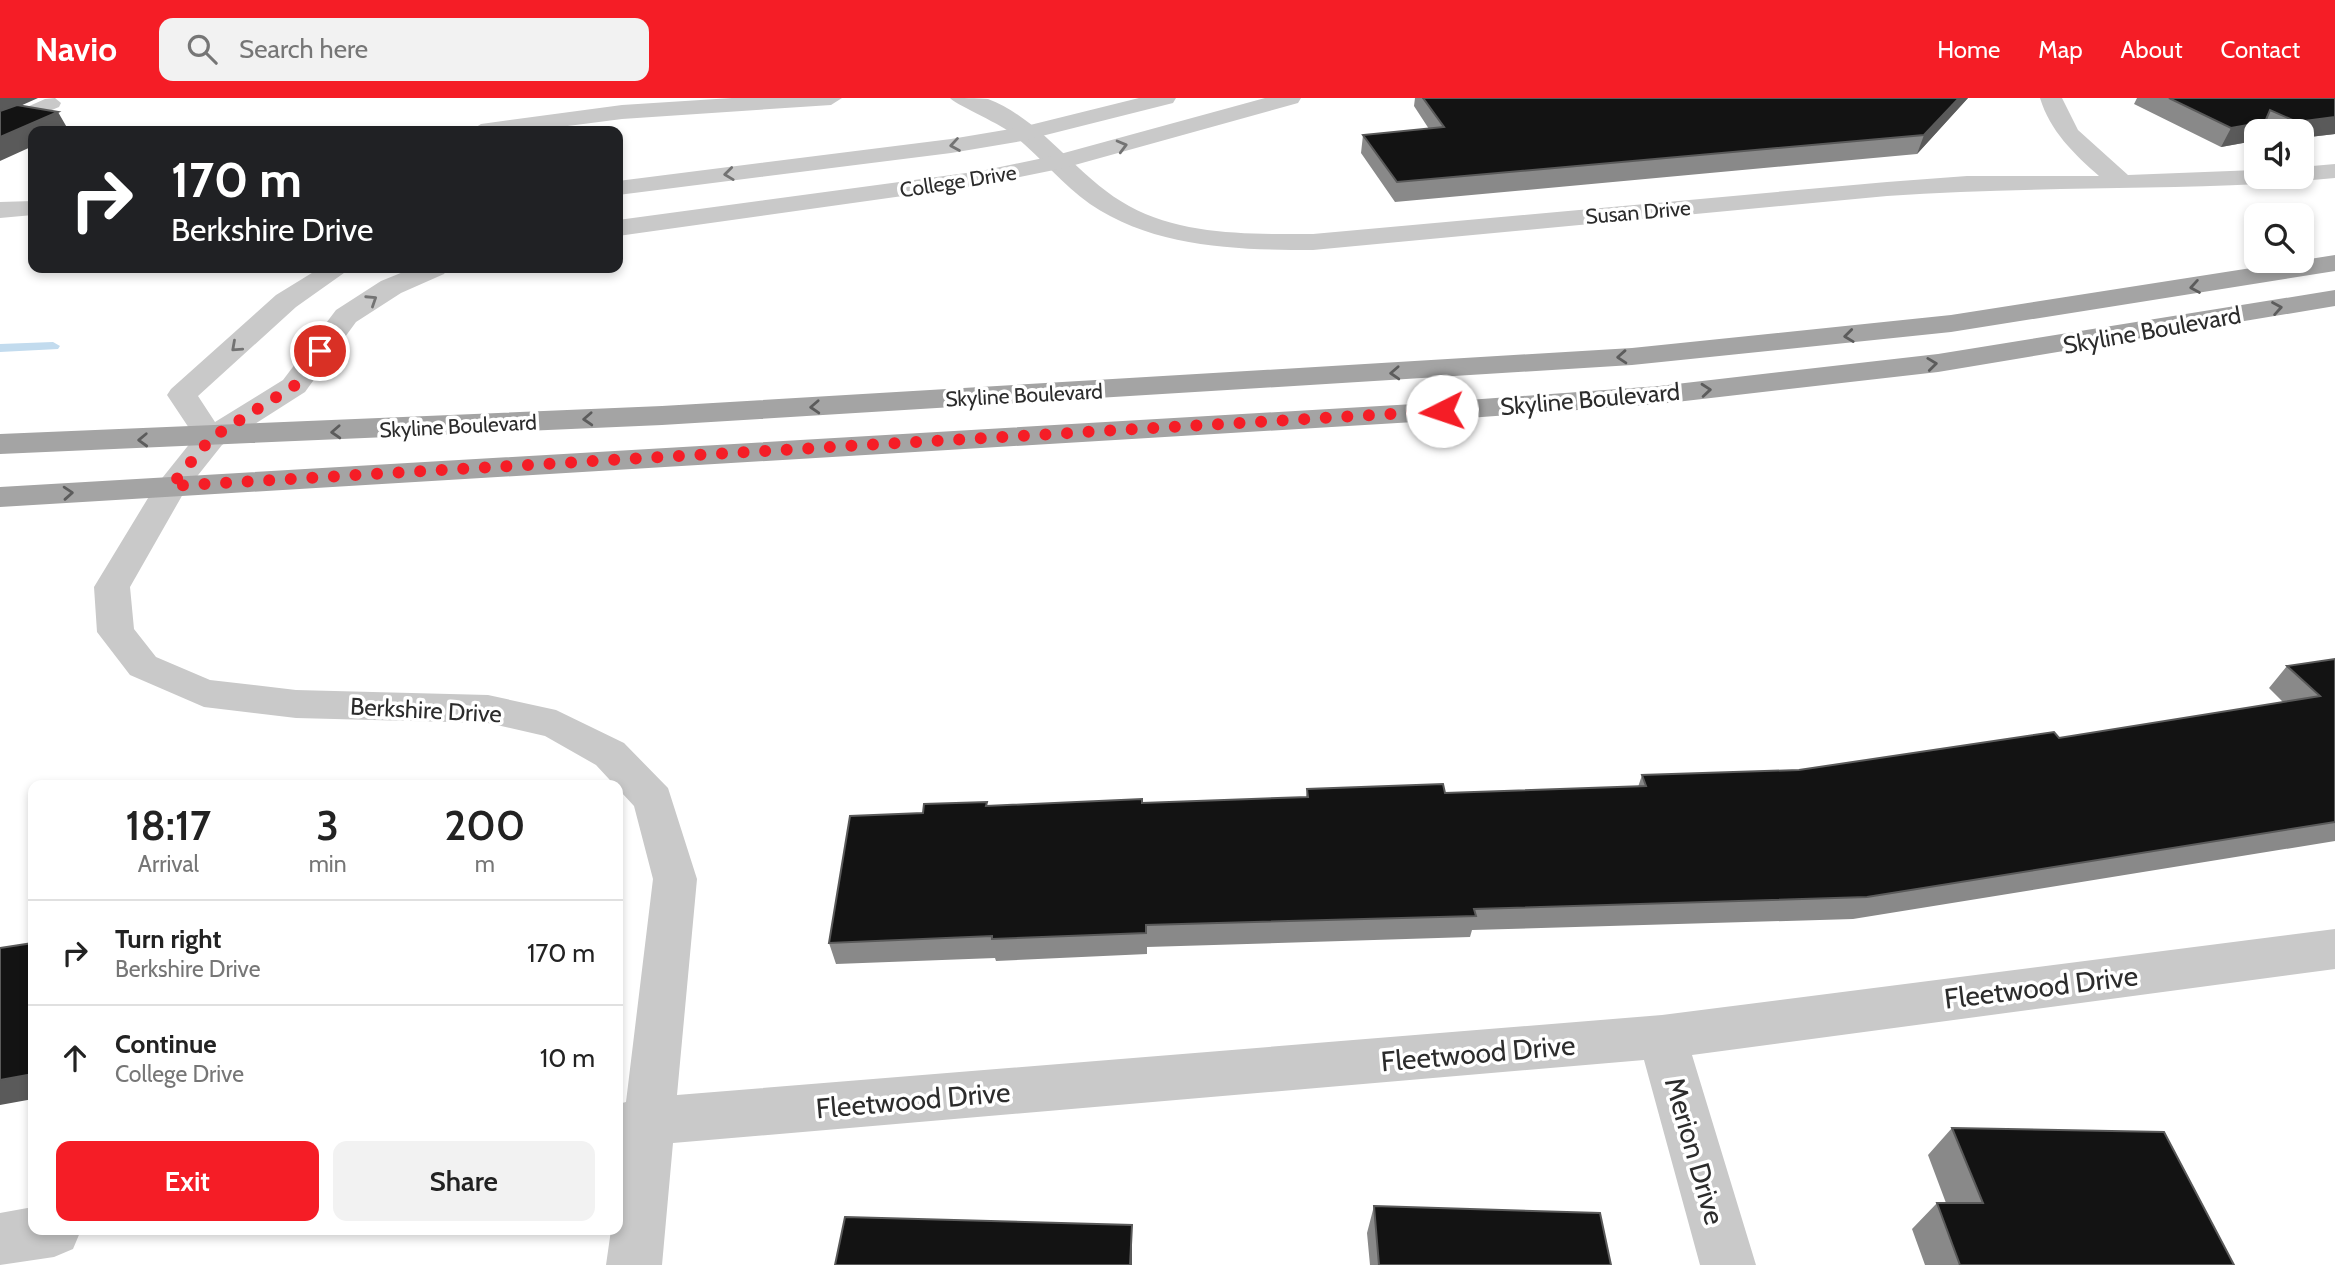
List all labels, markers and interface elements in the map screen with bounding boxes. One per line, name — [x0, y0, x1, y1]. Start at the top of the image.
search box — [159, 18, 649, 81]
text: Navio — [35, 29, 117, 69]
icon: search — [183, 30, 221, 68]
text: Search here — [239, 33, 368, 65]
text: Home — [1937, 35, 2000, 64]
text: Map — [2038, 35, 2083, 64]
text: About — [2121, 35, 2183, 64]
text: Contact — [2221, 35, 2300, 64]
map controls — [2244, 119, 2314, 273]
button: sound — [2244, 119, 2314, 189]
one-way arrow — [949, 137, 961, 152]
one-way arrow — [1116, 140, 1128, 154]
text: 170 m — [171, 150, 302, 209]
icon: right — [56, 154, 147, 245]
street label: College Drive — [898, 159, 1018, 203]
one-way arrow — [723, 167, 735, 182]
street label: Susan Drive — [1584, 195, 1692, 229]
button: search — [2244, 203, 2314, 273]
text: Berkshire Drive — [171, 210, 373, 249]
one-way arrow — [2189, 279, 2201, 294]
one-way arrow — [364, 295, 377, 308]
street label: Skyline Boulevard — [2061, 300, 2243, 360]
one-way arrow — [2271, 301, 2283, 316]
pin — [290, 321, 350, 381]
one-way arrow — [1843, 328, 1855, 343]
icon: arrive — [301, 332, 339, 370]
one-way arrow — [231, 338, 244, 351]
one-way arrow — [1617, 349, 1628, 364]
one-way arrow — [1926, 357, 1938, 372]
one-way arrow — [1390, 365, 1401, 380]
position arrow — [1405, 374, 1479, 448]
street label: Skyline Boulevard — [1499, 377, 1681, 421]
street label: Skyline Boulevard — [945, 378, 1103, 412]
one-way arrow — [1700, 382, 1712, 397]
one-way arrow — [809, 399, 820, 414]
street label: Skyline Boulevard — [379, 409, 537, 443]
one-way arrow — [582, 412, 593, 427]
one-way arrow — [330, 424, 341, 439]
one-way arrow — [137, 432, 148, 448]
one-way arrow — [63, 486, 74, 501]
street label: Berkshire Drive — [349, 692, 503, 728]
text: 18:17 — [126, 799, 211, 851]
text: 3 — [316, 799, 339, 851]
text: 200 — [444, 799, 525, 851]
text: Arrival — [138, 850, 199, 878]
text: min — [309, 850, 347, 878]
text: m — [475, 850, 495, 878]
text: Turn right — [115, 923, 221, 955]
icon: right — [56, 934, 94, 972]
text: 170 m — [527, 937, 595, 969]
text: Berkshire Drive — [115, 955, 260, 983]
street label: Fleetwood Drive — [1942, 958, 2140, 1016]
text: Continue — [115, 1028, 217, 1060]
street label: Fleetwood Drive — [1379, 1028, 1577, 1078]
icon: ahead — [56, 1039, 94, 1077]
text: 10 m — [540, 1042, 595, 1074]
text: College Drive — [115, 1060, 244, 1088]
street label: Merion Drive — [1658, 1073, 1732, 1229]
street label: Fleetwood Drive — [814, 1075, 1012, 1125]
button: Exit — [56, 1141, 319, 1221]
button: Share — [333, 1141, 595, 1221]

